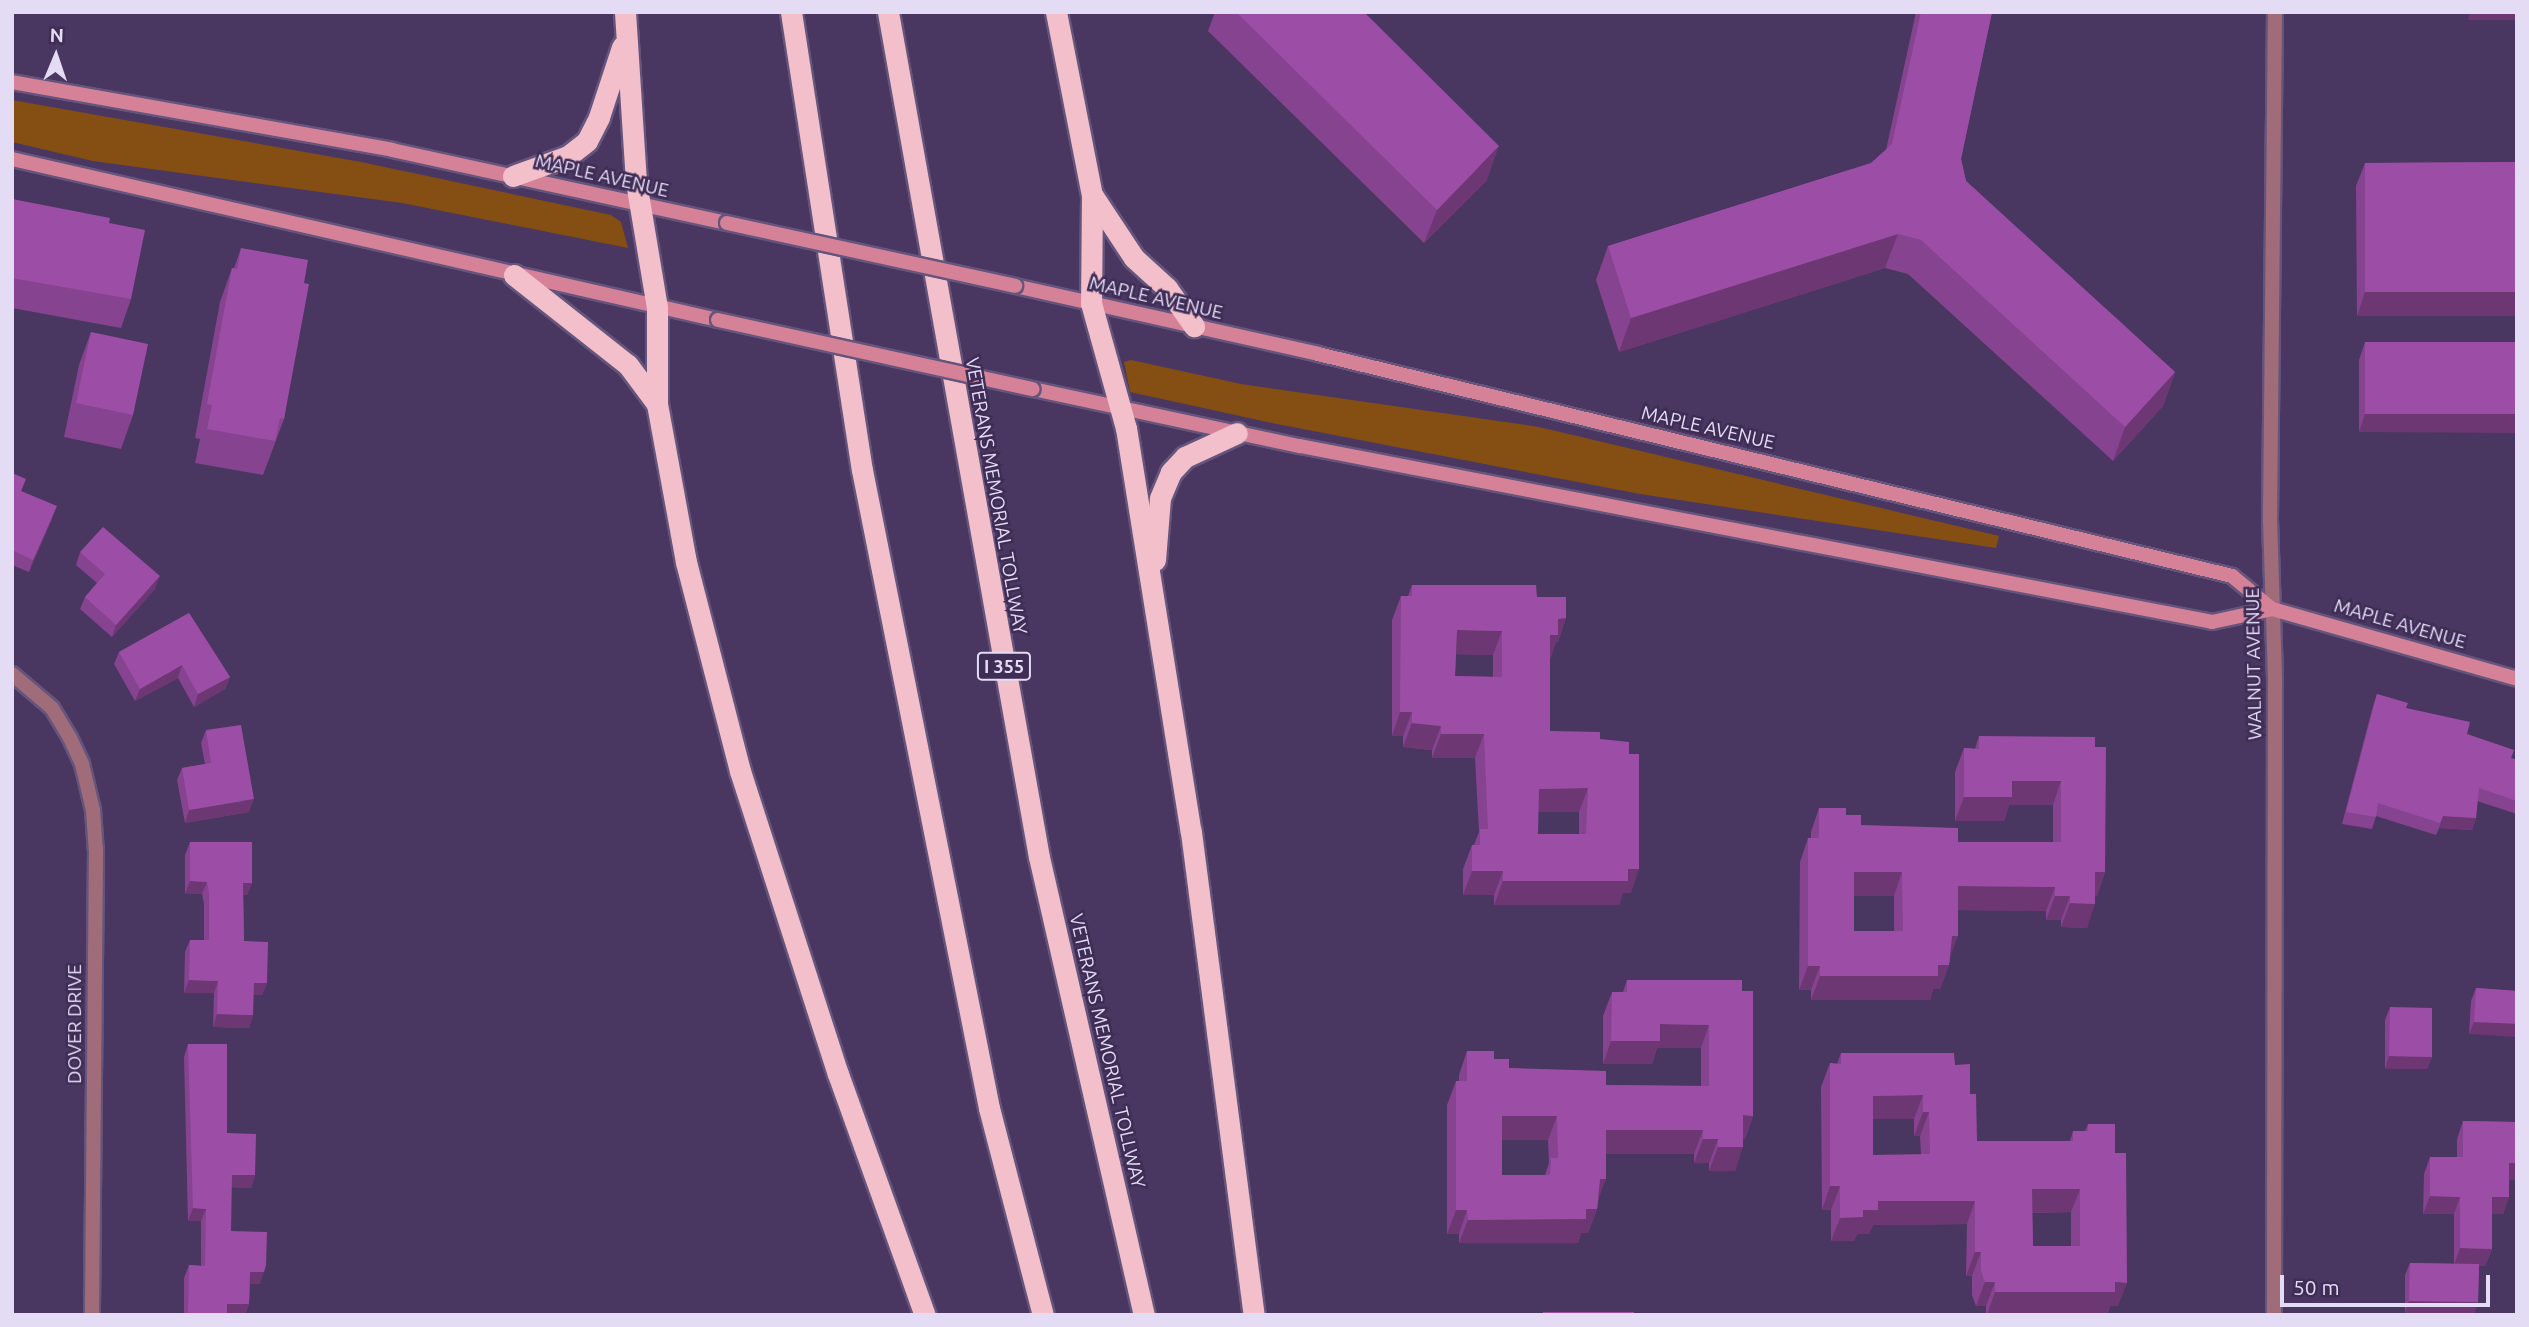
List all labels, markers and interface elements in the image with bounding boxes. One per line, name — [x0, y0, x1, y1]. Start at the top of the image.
north arrow — [21, 21, 91, 91]
text: N — [49, 24, 64, 46]
street label: MAPLE AVENUE — [533, 150, 671, 202]
street label: MAPLE AVENUE — [1087, 272, 1225, 324]
street label: VETERANS MEMORIAL TOLLWAY — [960, 356, 1032, 636]
street label: MAPLE AVENUE — [1639, 402, 1777, 454]
street label: WALNUT AVENUE — [2241, 588, 2267, 740]
street label: MAPLE AVENUE — [2331, 594, 2469, 654]
road number: I 355 — [976, 652, 1032, 680]
street label: VETERANS MEMORIAL TOLLWAY — [1064, 912, 1150, 1190]
street label: DOVER DRIVE — [64, 964, 86, 1084]
scale bar — [2284, 1260, 2494, 1304]
text: 50 m — [2293, 1275, 2340, 1299]

